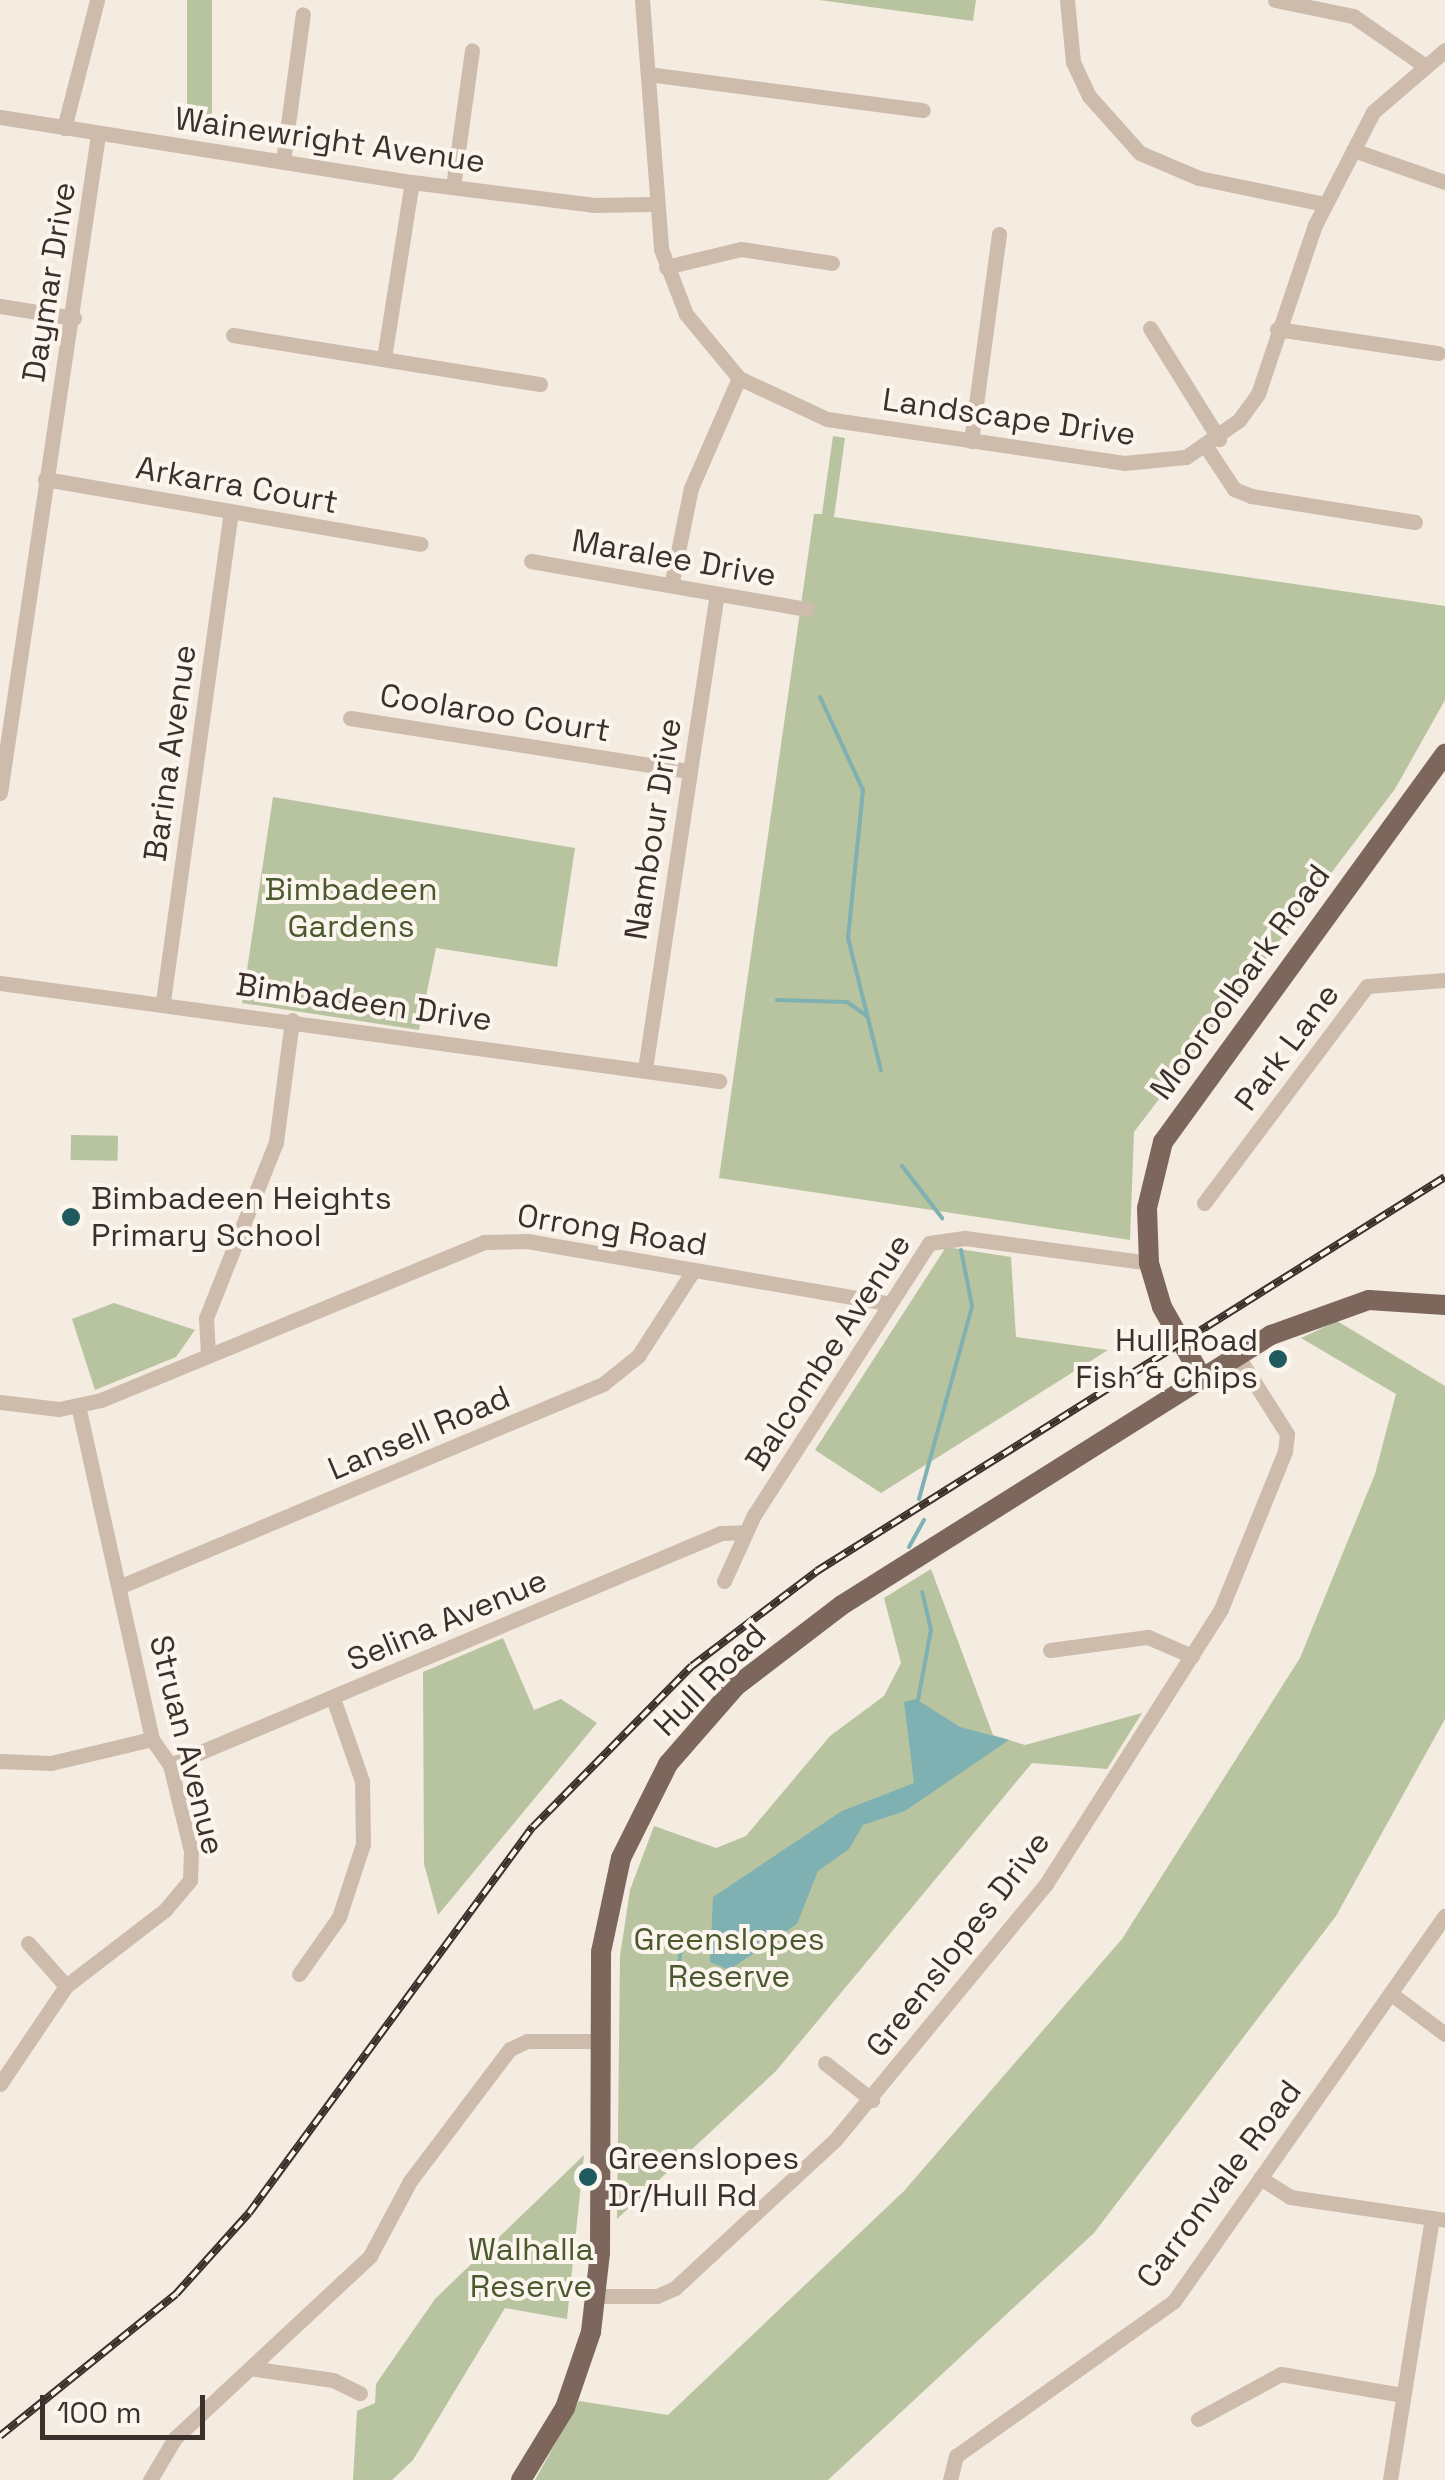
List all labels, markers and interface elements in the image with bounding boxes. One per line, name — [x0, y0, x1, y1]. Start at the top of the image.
street label: Wainewright Avenue — [172, 99, 488, 181]
street label: Daymar Drive — [14, 179, 84, 385]
street label: Landscape Drive — [880, 380, 1138, 454]
street label: Arkarra Court — [133, 448, 341, 522]
street label: Maralee Drive — [569, 521, 779, 595]
street label: Barina Avenue — [136, 642, 204, 864]
street label: Coolaroo Court — [377, 676, 613, 750]
street label: Nambour Drive — [617, 715, 689, 943]
street label: Mooroolbark Road — [1142, 857, 1338, 1107]
park label: Bimbadeen Gardens — [264, 871, 438, 946]
street label: Bimbadeen Drive — [234, 965, 494, 1039]
street label: Park Lane — [1227, 976, 1347, 1118]
place label: Bimbadeen Heights Primary School — [91, 1180, 391, 1255]
street label: Orrong Road — [514, 1196, 710, 1264]
marker: Bimbadeen Heights Primary School — [60, 1206, 82, 1228]
street label: Balcombe Avenue — [737, 1226, 919, 1478]
place label: Hull Road Fish & Chips — [1075, 1322, 1258, 1397]
marker: Hull Road Fish & Chips — [1267, 1348, 1289, 1370]
street label: Lansell Road — [322, 1377, 516, 1489]
street label: Selina Avenue — [341, 1561, 553, 1679]
street label: Hull Road — [646, 1616, 774, 1744]
street label: Struan Avenue — [141, 1631, 233, 1859]
street label: Greenslopes Drive — [858, 1823, 1058, 2065]
park label: Greenslopes Reserve — [633, 1921, 825, 1996]
street label: Carronvale Road — [1128, 2073, 1310, 2295]
place label: Greenslopes Dr/Hull Rd — [608, 2140, 799, 2215]
marker: Greenslopes Dr/Hull Rd — [577, 2166, 599, 2188]
park label: Walhalla Reserve — [468, 2231, 594, 2306]
scale bar — [45, 2375, 210, 2437]
text: 100 m — [57, 2393, 142, 2432]

